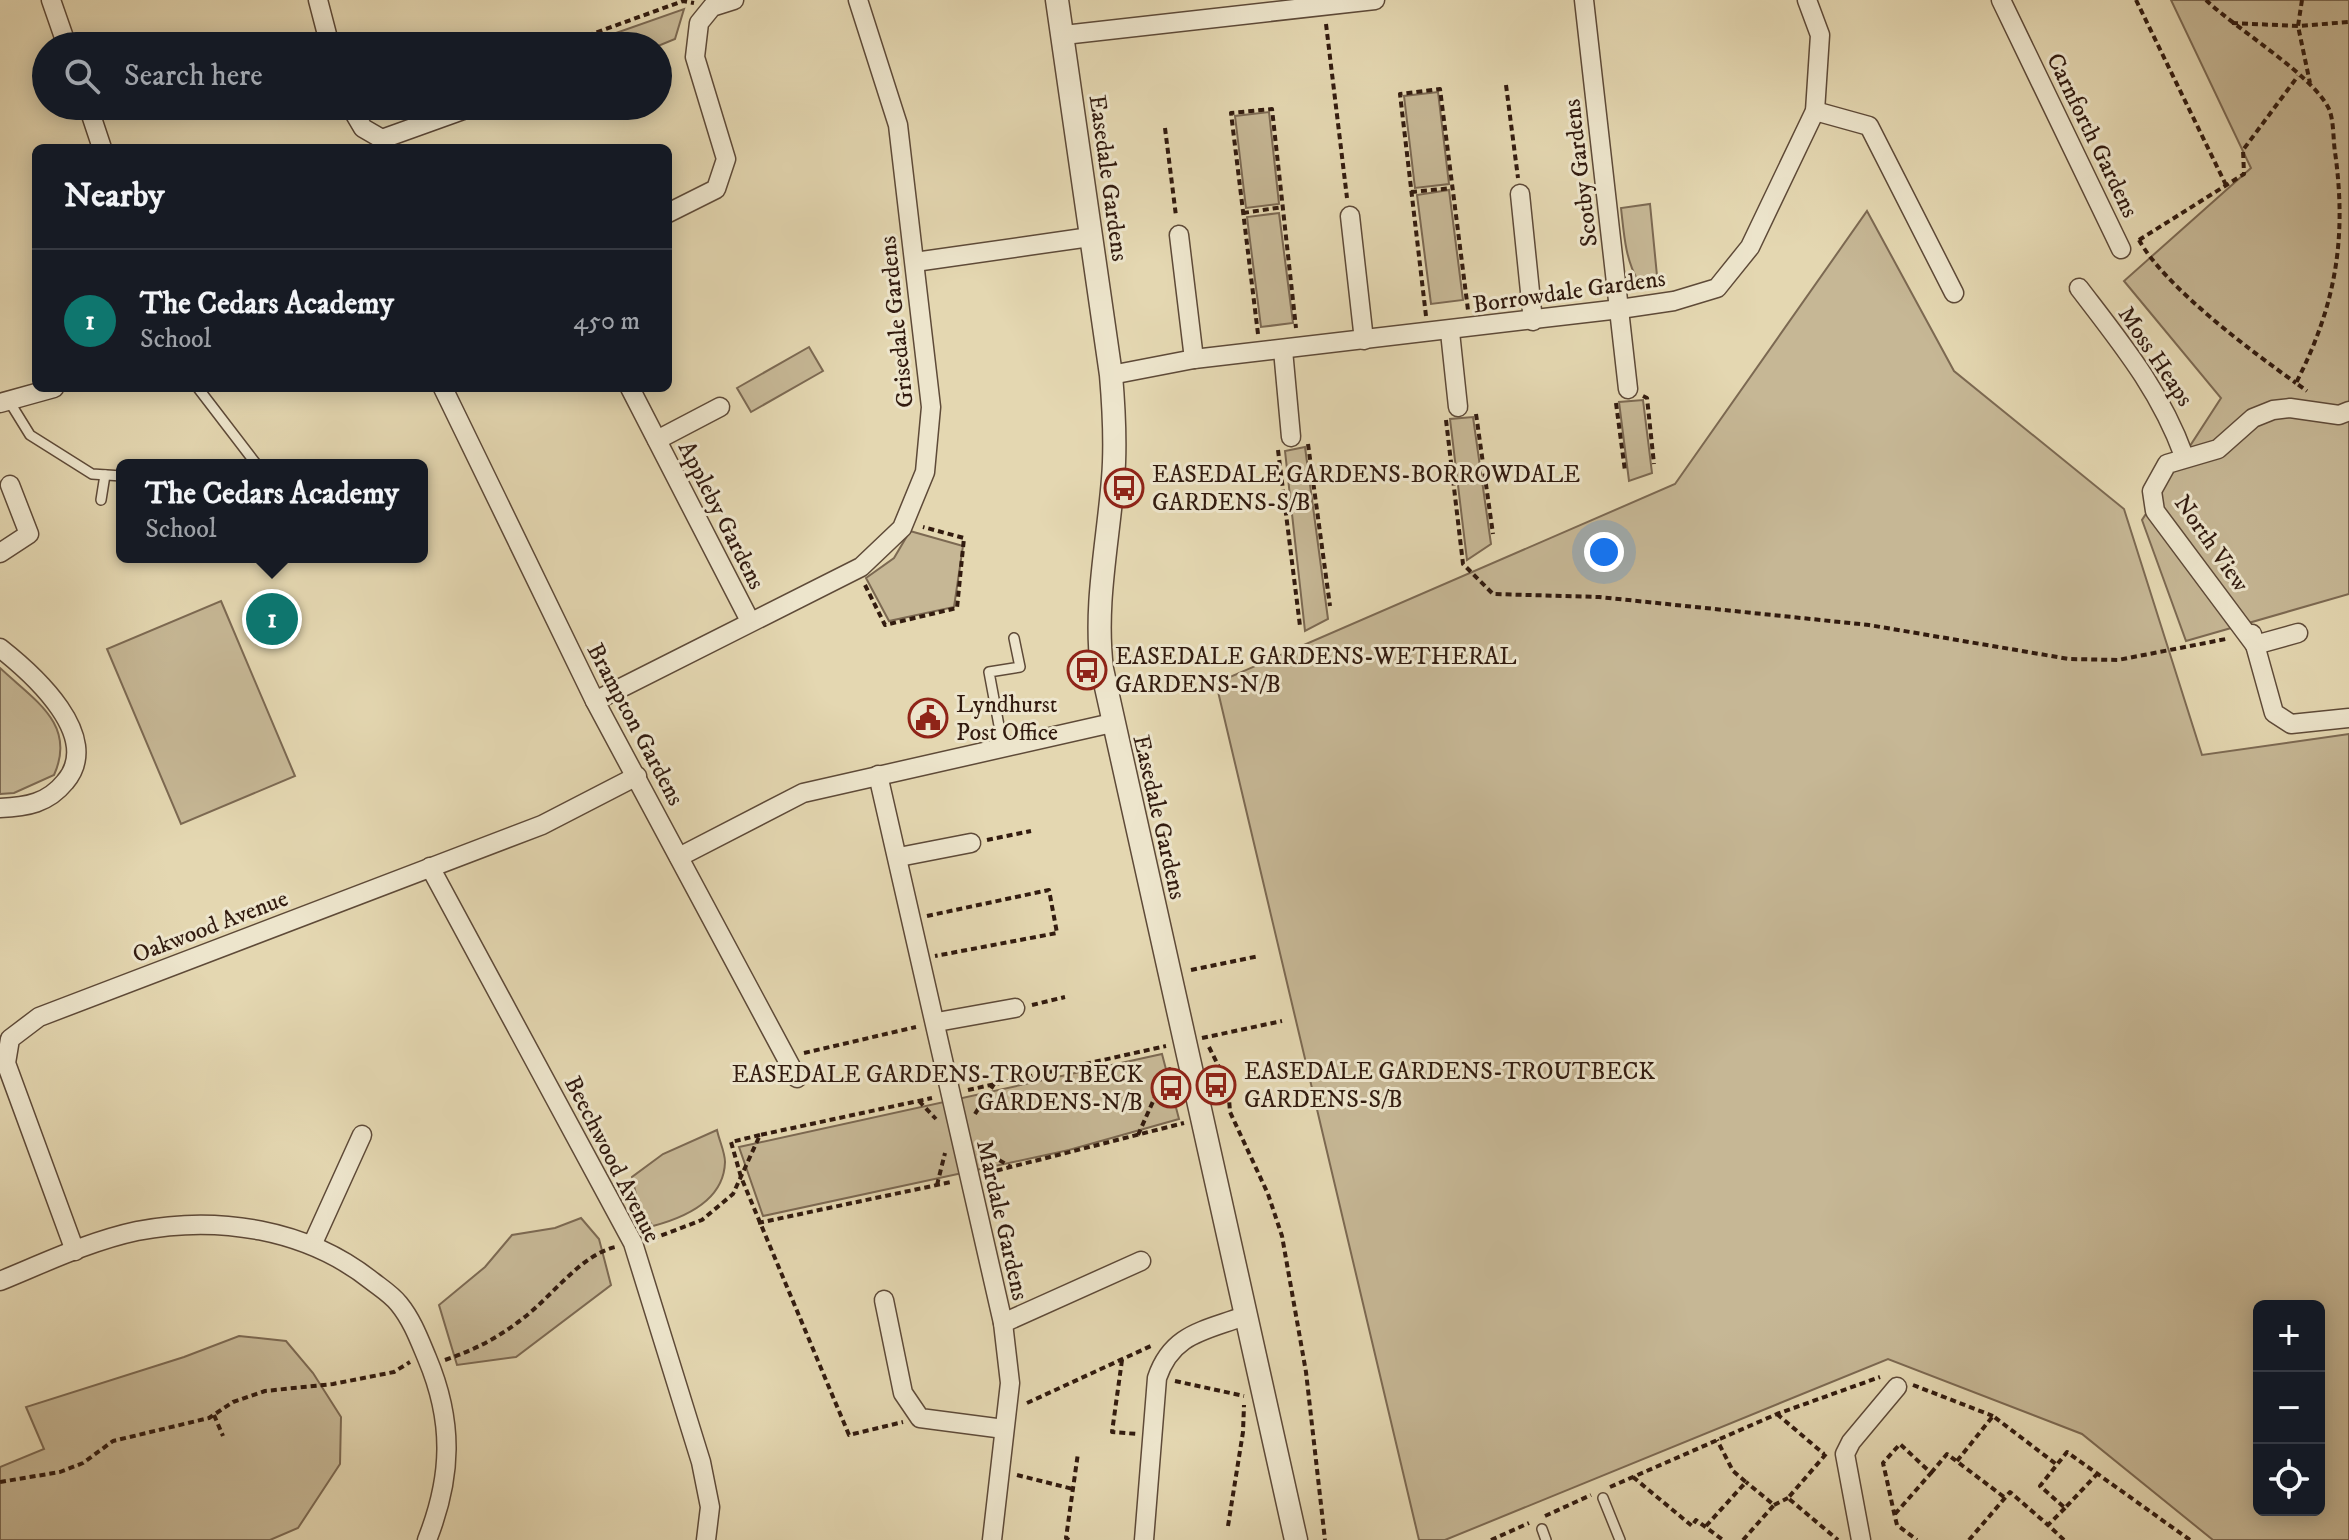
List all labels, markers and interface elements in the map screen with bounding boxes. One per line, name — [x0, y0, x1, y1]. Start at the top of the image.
search box — [32, 32, 672, 120]
street label: Carnforth Gardens — [2039, 48, 2145, 223]
icon: search — [60, 54, 104, 98]
text: Search here — [124, 58, 263, 95]
street label: Easedale Gardens — [1081, 93, 1135, 263]
street label: Scotby Gardens — [1557, 97, 1605, 248]
text: Nearby — [64, 175, 165, 217]
street label: Grisedale Gardens — [873, 235, 921, 409]
street label: Borrowdale Gardens — [1471, 264, 1667, 320]
text: The Cedars Academy — [140, 286, 394, 323]
street label: Moss Heaps — [2111, 301, 2200, 412]
text: 1 — [85, 305, 95, 338]
text: 450 m — [573, 305, 640, 338]
text: School — [140, 323, 211, 356]
street label: Appleby Gardens — [671, 436, 771, 595]
popup — [116, 459, 428, 563]
place label: EASEDALE GARDENS-BORROWDALE GARDENS-S/B — [1152, 460, 1580, 518]
bus stop icon: EASEDALE GARDENS-BORROWDALE GARDENS-S/B — [1103, 467, 1145, 509]
text: The Cedars Academy — [145, 476, 399, 513]
street label: North View — [2167, 489, 2256, 598]
text: School — [145, 513, 217, 546]
your location — [1584, 532, 1624, 572]
pin: 1 — [246, 589, 298, 649]
street label: Brampton Gardens — [580, 638, 691, 811]
place label: EASEDALE GARDENS-WETHERAL GARDENS-N/B — [1115, 642, 1516, 700]
bus stop icon: EASEDALE GARDENS-WETHERAL GARDENS-N/B — [1066, 649, 1108, 691]
place label: Lyndhurst Post Office — [956, 690, 1058, 748]
public building icon: Lyndhurst Post Office — [907, 697, 949, 739]
street label: Easedale Gardens — [1126, 732, 1193, 902]
street label: Oakwood Avenue — [128, 884, 292, 970]
place label: EASEDALE GARDENS-TROUTBECK GARDENS-S/B — [1244, 1057, 1655, 1115]
place label: EASEDALE GARDENS-TROUTBECK GARDENS-N/B — [732, 1060, 1143, 1118]
bus stop icon: EASEDALE GARDENS-TROUTBECK GARDENS-S/B — [1195, 1064, 1237, 1106]
bus stop icon: EASEDALE GARDENS-TROUTBECK GARDENS-N/B — [1150, 1067, 1192, 1109]
street label: Beechwood Avenue — [557, 1071, 667, 1248]
street label: Mardale Gardens — [969, 1137, 1035, 1303]
map controls — [2253, 1300, 2325, 1516]
button: + — [2253, 1300, 2325, 1372]
button: − — [2253, 1372, 2325, 1444]
button: locate — [2253, 1444, 2325, 1516]

